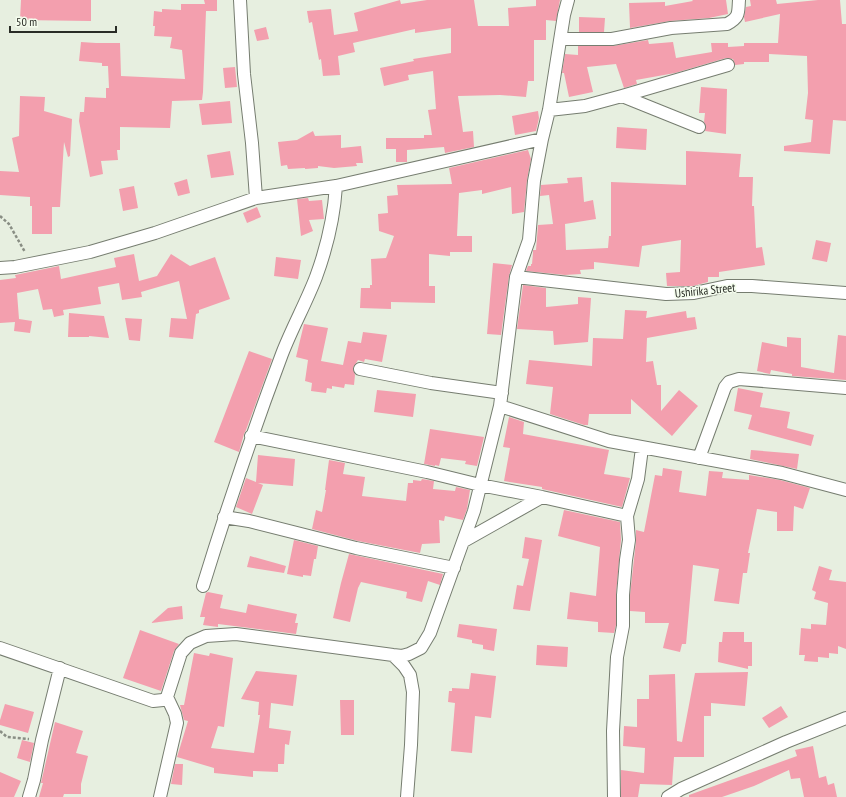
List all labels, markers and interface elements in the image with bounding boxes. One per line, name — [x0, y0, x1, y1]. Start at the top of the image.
scale bar — [10, 8, 116, 34]
text: 50 m — [16, 14, 37, 29]
street label: Ushirika Street — [674, 279, 737, 301]

